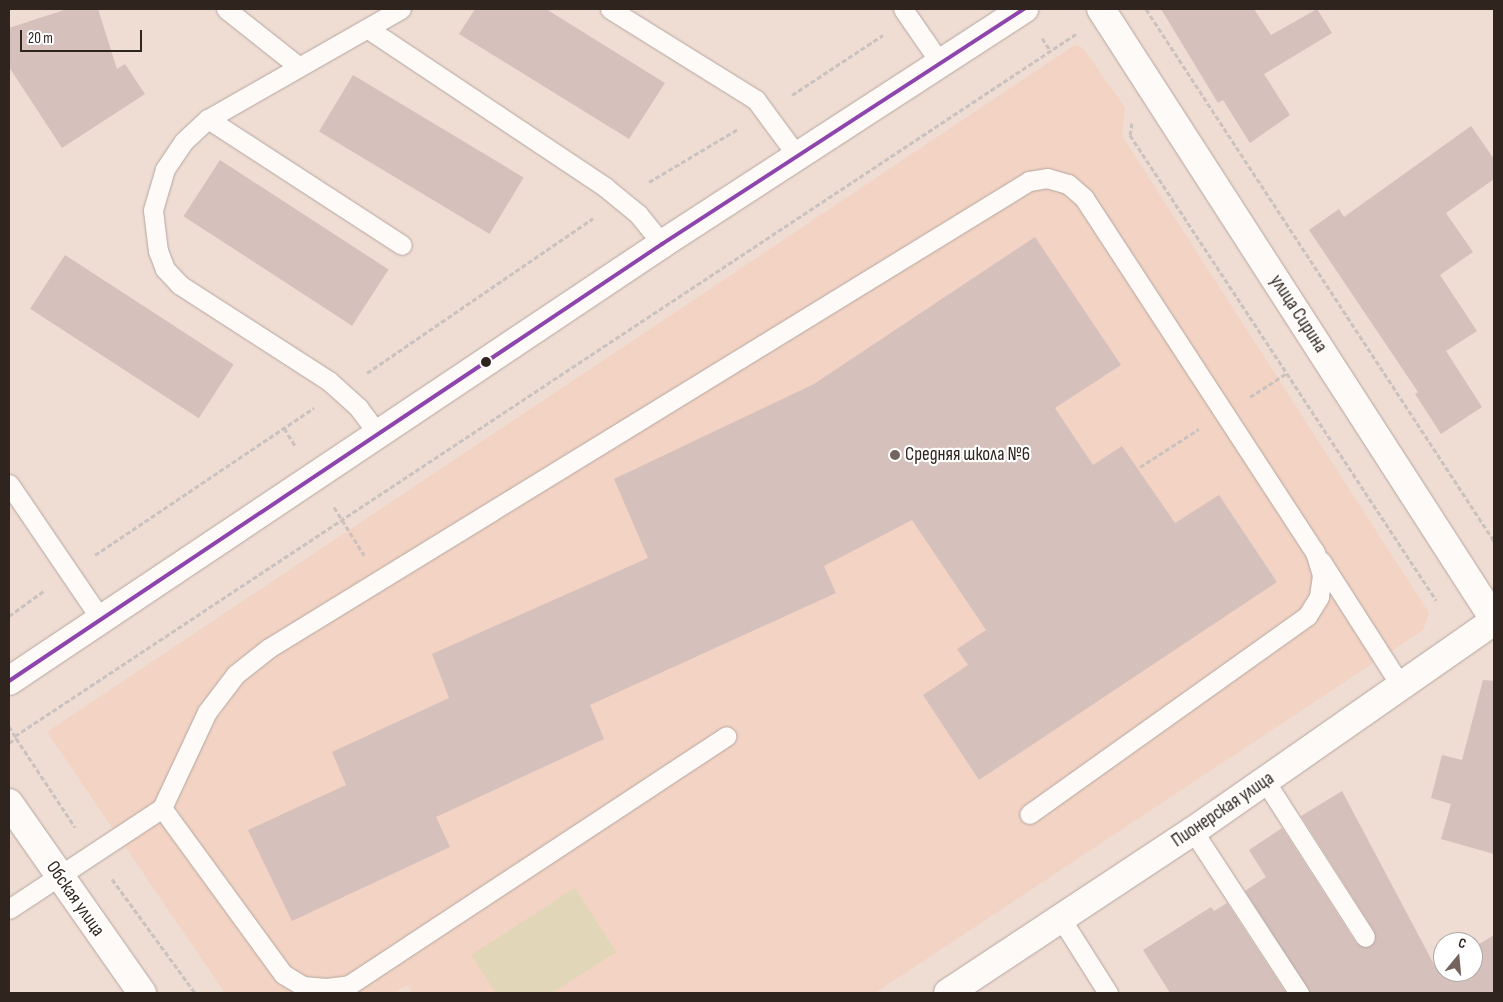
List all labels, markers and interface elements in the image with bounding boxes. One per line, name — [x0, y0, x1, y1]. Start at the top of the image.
scale bar — [22, 20, 145, 52]
text: 20 m — [28, 29, 53, 48]
street label: улица Сирина — [1264, 271, 1332, 357]
unlabelled marker — [481, 357, 491, 367]
place label: Средняя школа №6 — [905, 444, 1030, 466]
marker: Средняя школа №6 — [889, 449, 901, 461]
street label: Пионерская улица — [1168, 767, 1278, 853]
street label: Обская улица — [41, 857, 109, 941]
north arrow — [1433, 932, 1483, 982]
text: С — [1456, 934, 1468, 952]

